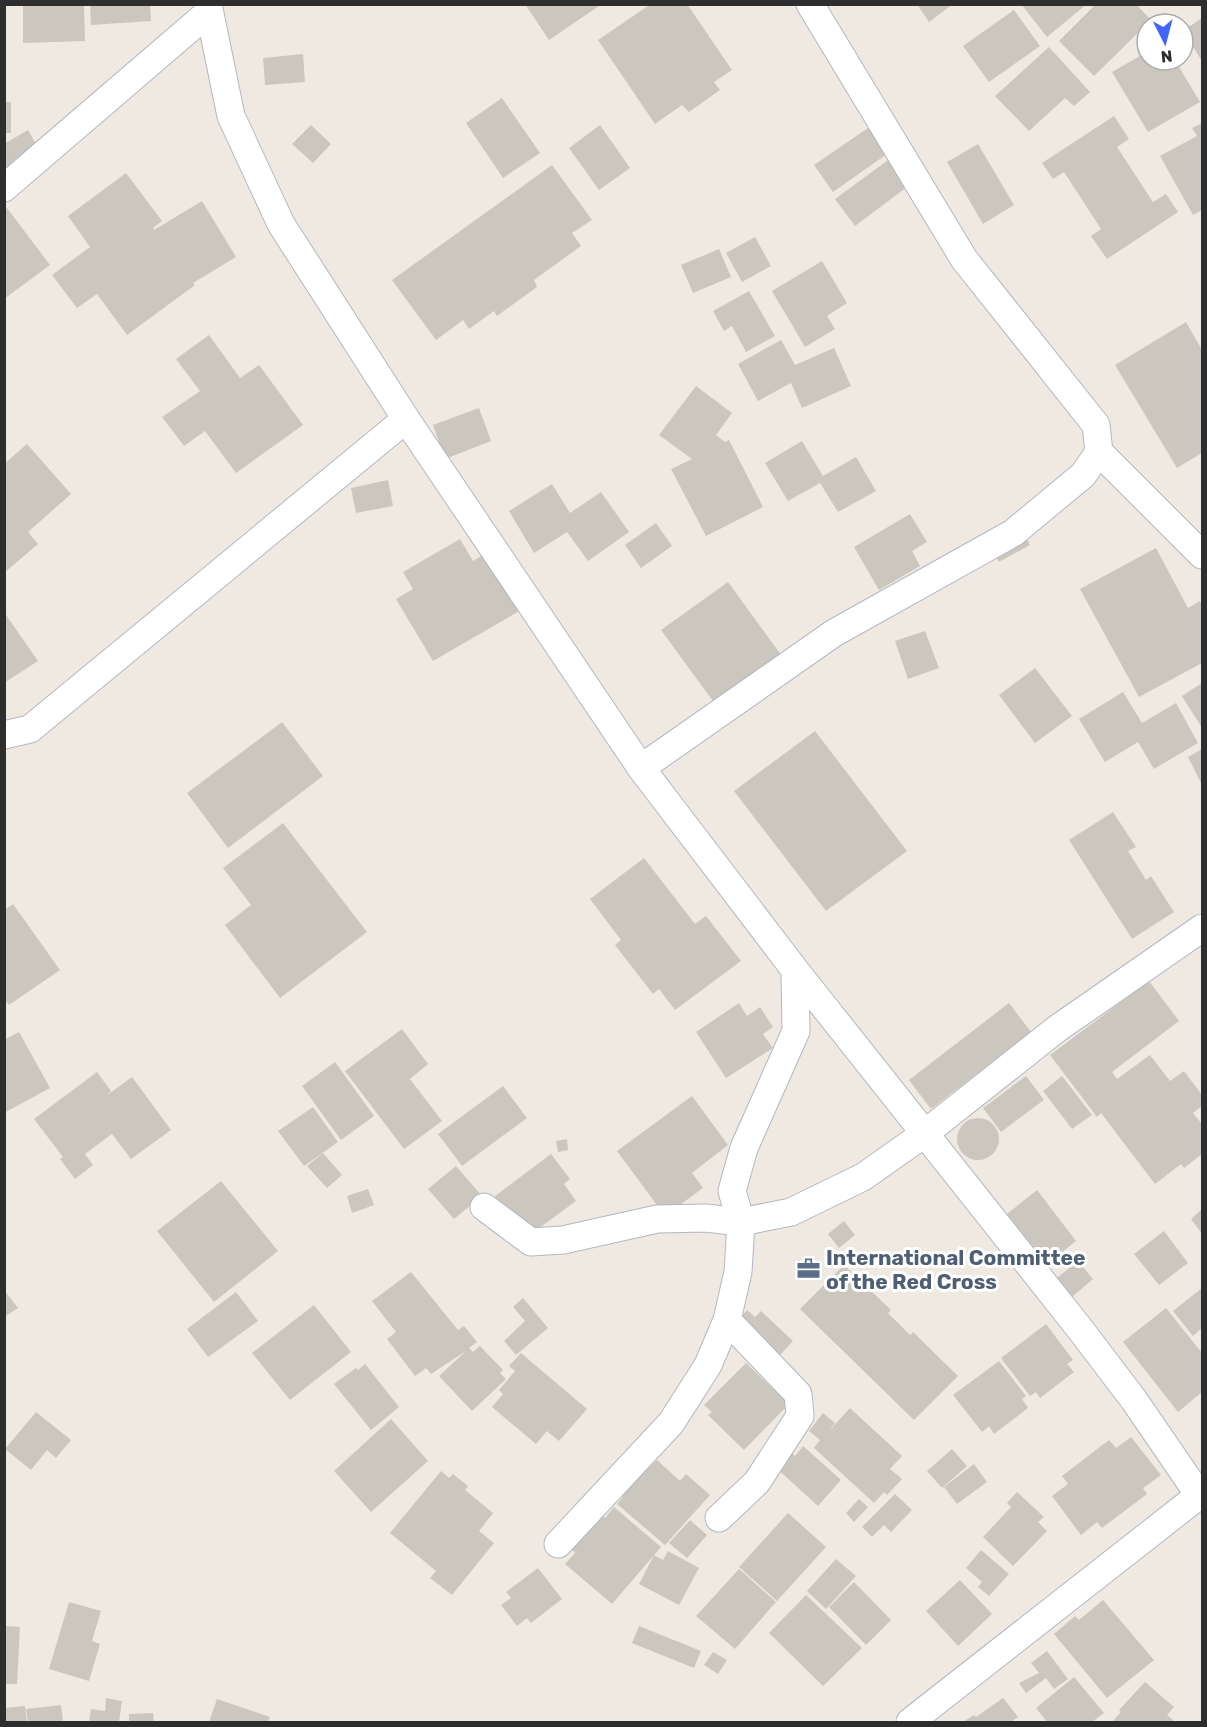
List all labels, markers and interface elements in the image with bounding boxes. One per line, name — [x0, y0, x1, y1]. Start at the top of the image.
north arrow — [1135, 12, 1195, 72]
text: N — [1160, 46, 1173, 66]
place label: International Committee of the Red Cross — [826, 1245, 1085, 1294]
office icon: International Committee of the Red Cross — [795, 1256, 821, 1282]

